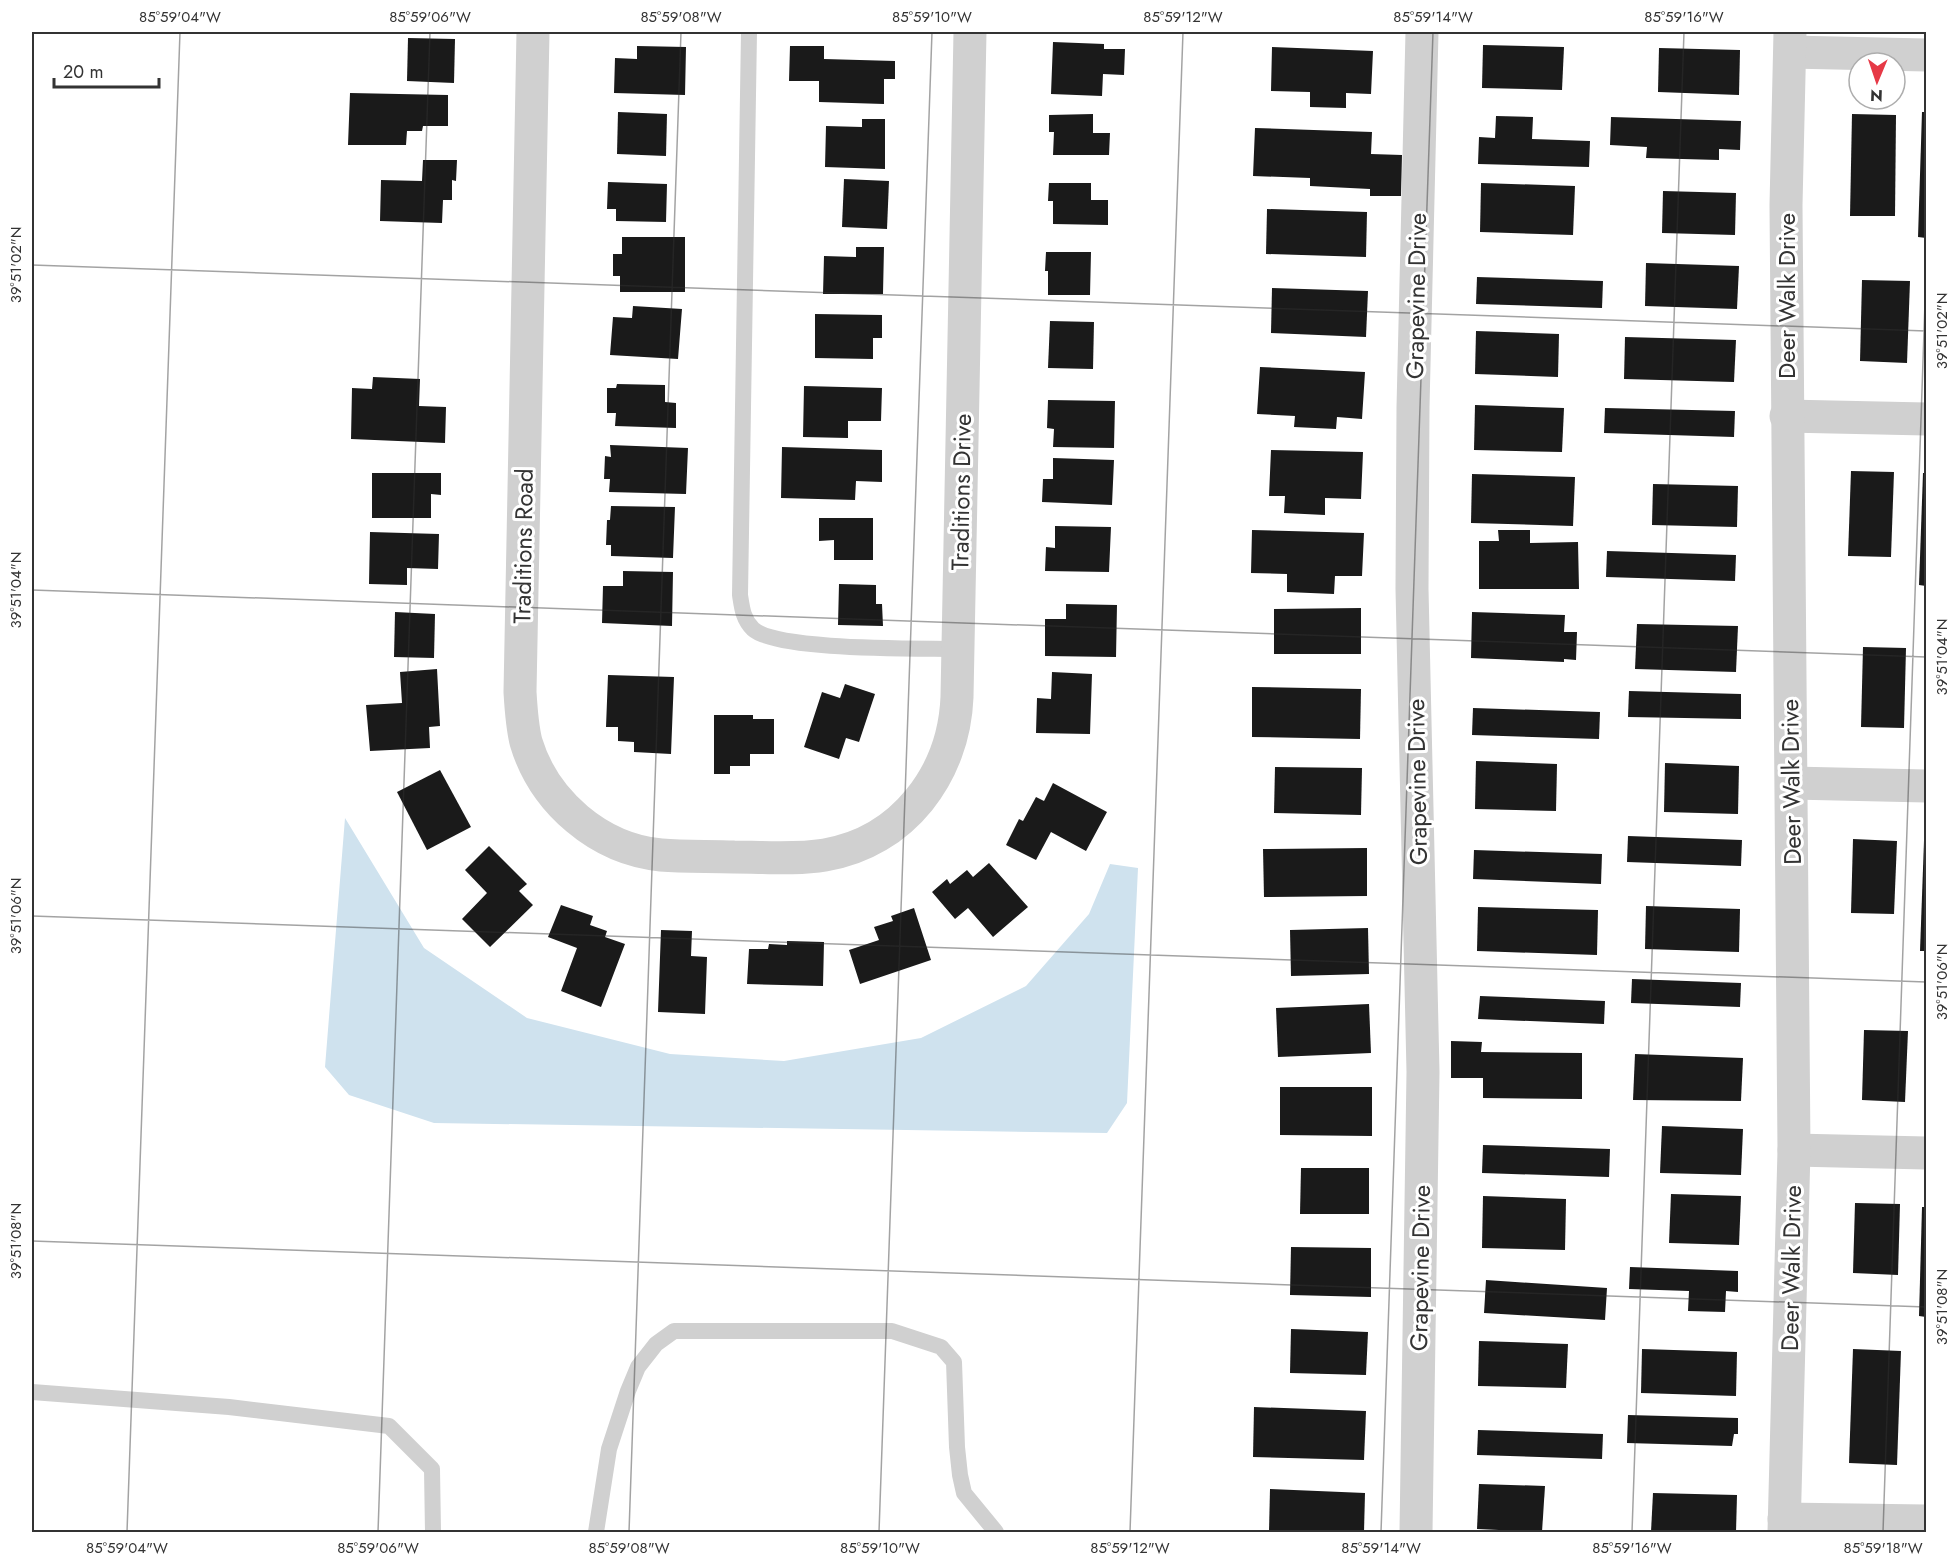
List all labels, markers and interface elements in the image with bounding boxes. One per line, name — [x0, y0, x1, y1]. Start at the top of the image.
text: 85°59'04"W — [139, 6, 221, 28]
text: 85°59'06"W — [389, 6, 471, 28]
text: 85°59'08"W — [640, 6, 722, 28]
text: 85°59'10"W — [892, 6, 972, 28]
text: 85°59'12"W — [1143, 6, 1223, 28]
text: 85°59'14"W — [1393, 6, 1473, 28]
text: 85°59'16"W — [1644, 6, 1724, 28]
scale bar — [54, 51, 159, 89]
north arrow — [1847, 51, 1907, 111]
text: 20 m — [63, 59, 103, 85]
text: N — [1870, 84, 1883, 107]
street label: Grapevine Drive — [1397, 213, 1435, 379]
street label: Deer Walk Drive — [1769, 213, 1804, 379]
text: 39°51'02"N — [5, 227, 27, 303]
text: 39°51'02"N — [1931, 293, 1953, 369]
street label: Traditions Drive — [942, 413, 980, 571]
street label: Traditions Road — [504, 468, 542, 624]
text: 39°51'04"N — [5, 552, 27, 628]
text: 39°51'04"N — [1931, 619, 1953, 695]
street label: Grapevine Drive — [1398, 699, 1436, 865]
street label: Deer Walk Drive — [1772, 699, 1810, 865]
text: 39°51'06"N — [5, 878, 27, 954]
text: 39°51'06"N — [1931, 944, 1953, 1020]
street label: Grapevine Drive — [1401, 1185, 1439, 1351]
street label: Deer Walk Drive — [1772, 1185, 1810, 1351]
text: 39°51'08"N — [5, 1203, 27, 1279]
text: 39°51'08"N — [1931, 1269, 1953, 1345]
text: 85°59'04"W — [86, 1537, 168, 1559]
text: 85°59'06"W — [337, 1537, 419, 1559]
text: 85°59'08"W — [588, 1537, 670, 1559]
text: 85°59'10"W — [840, 1537, 920, 1559]
text: 85°59'12"W — [1090, 1537, 1170, 1559]
text: 85°59'14"W — [1341, 1537, 1421, 1559]
text: 85°59'16"W — [1592, 1537, 1672, 1559]
text: 85°59'18"W — [1844, 1537, 1923, 1559]

